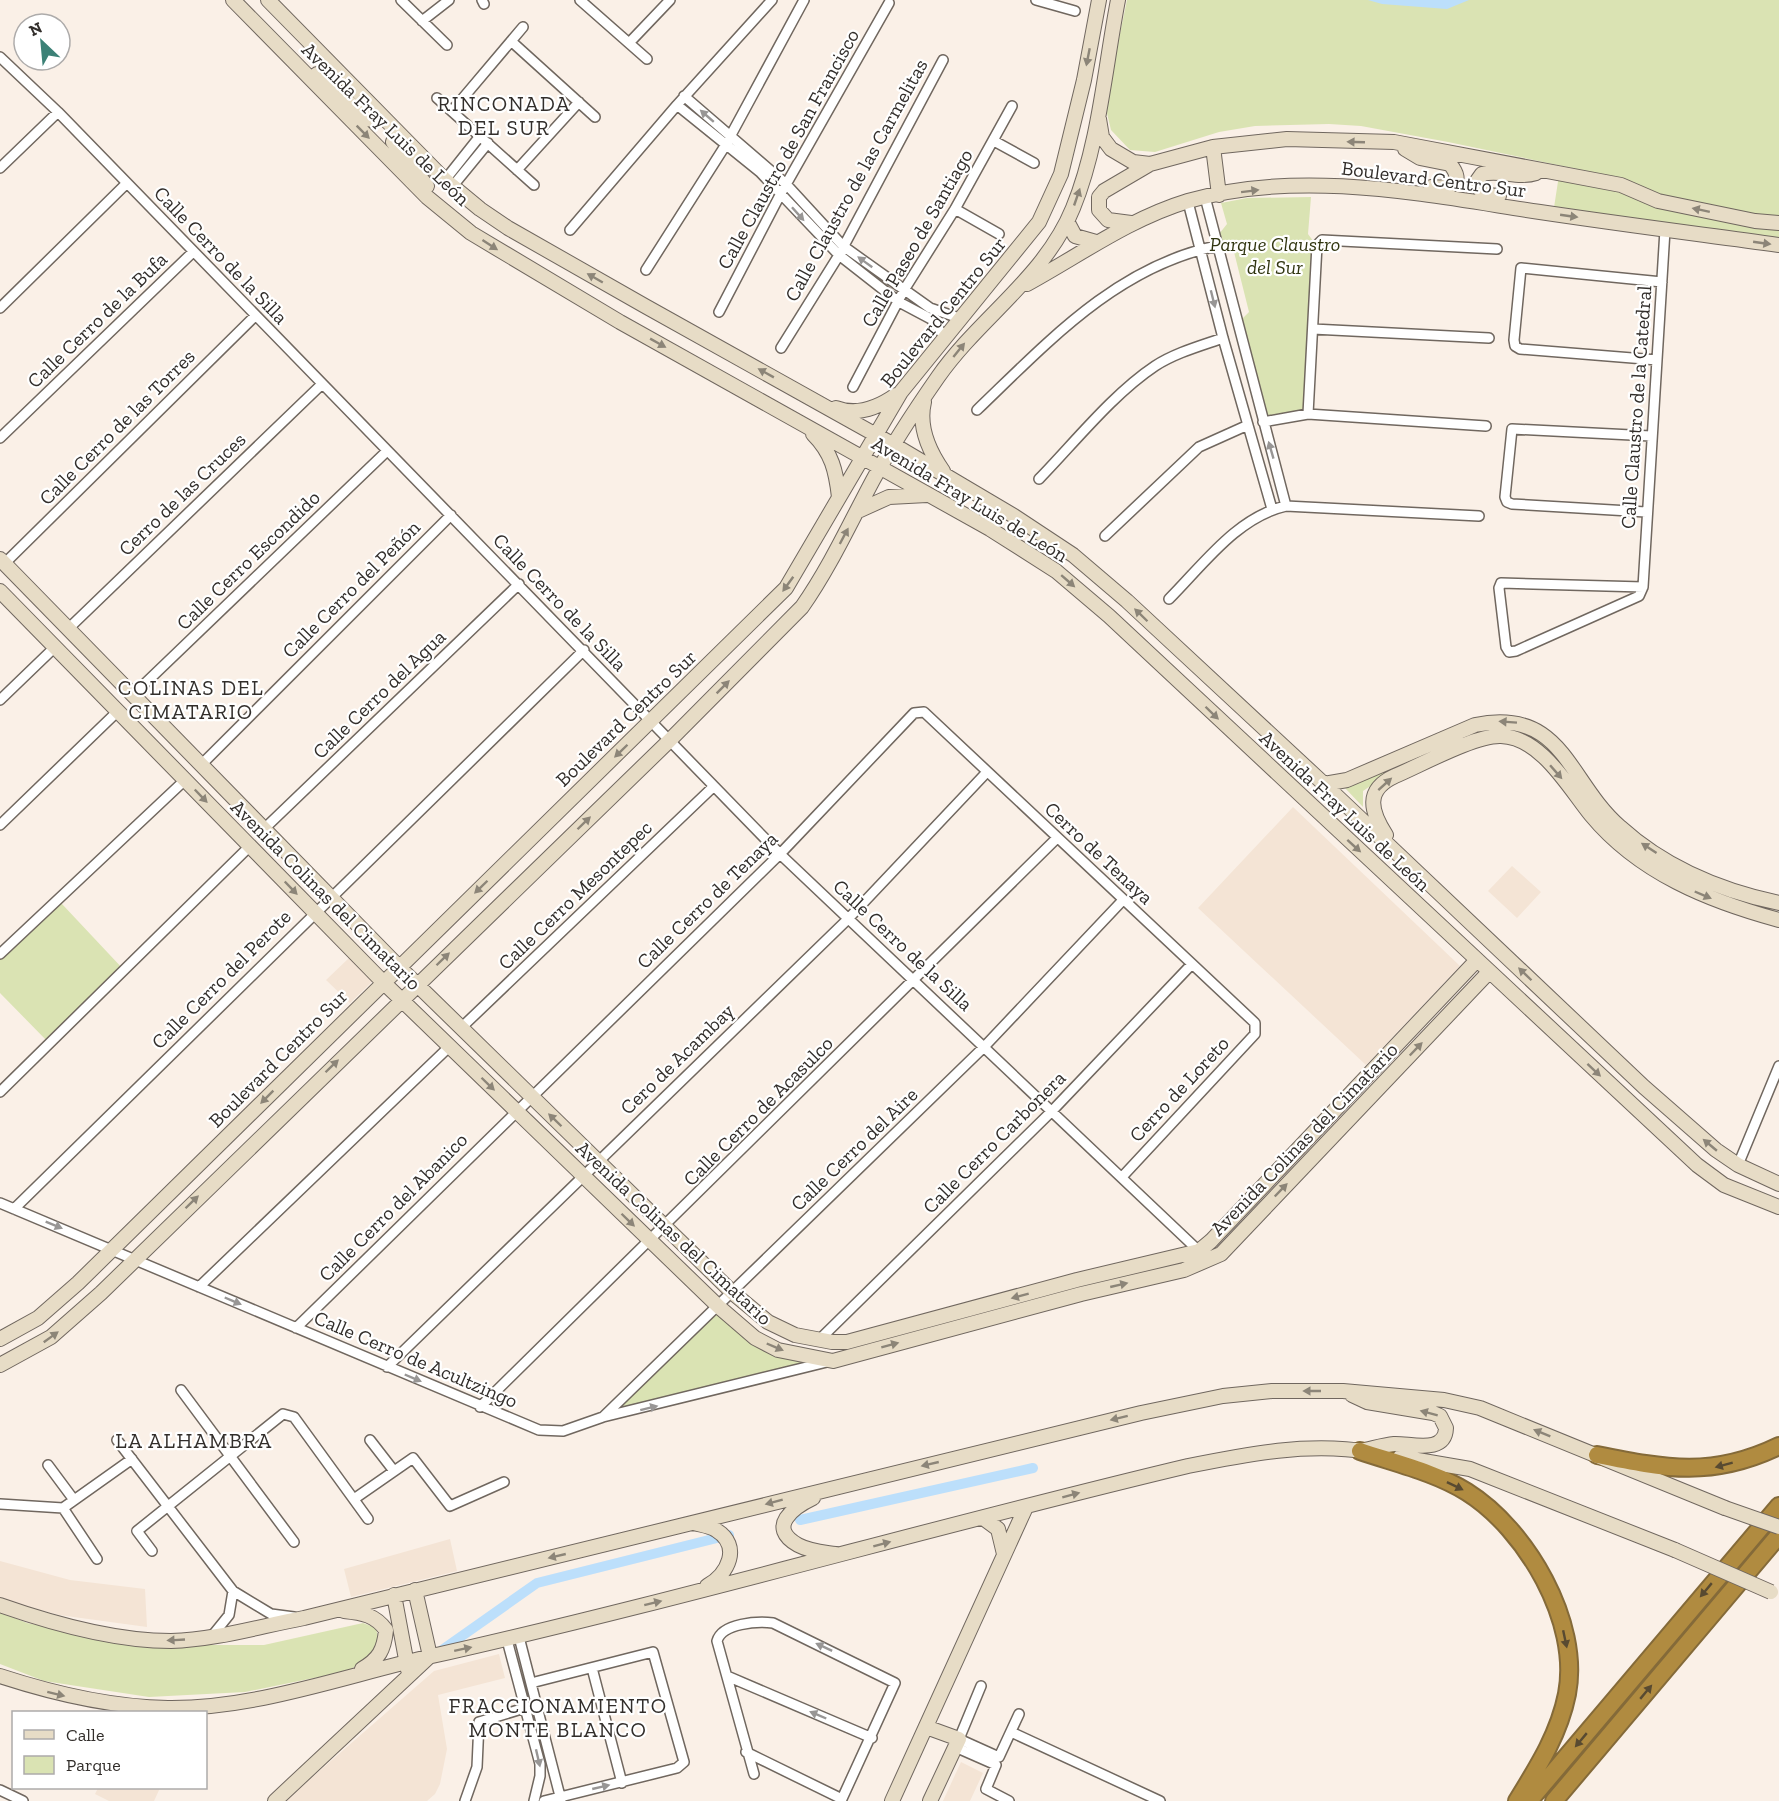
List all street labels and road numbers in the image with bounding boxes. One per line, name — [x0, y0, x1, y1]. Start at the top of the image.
street label: Calle Claustro de San Francisco — [712, 25, 864, 273]
street label: Avenida Fray Luis de León — [297, 37, 475, 211]
street label: Calle Claustro de las Carmelitas — [779, 55, 933, 305]
street label: Calle Paseo de Santiago — [856, 145, 978, 331]
street label: Boulevard Centro Sur — [1340, 156, 1528, 202]
street label: Calle Cerro de la Silla — [149, 181, 293, 329]
street label: Boulevard Centro Sur — [875, 232, 1011, 392]
street label: Calle Cerro de la Bufa — [22, 247, 172, 393]
street label: Calle Claustro de la Catedral — [1616, 285, 1656, 529]
street label: Calle Cerro de las Torres — [34, 344, 200, 510]
street label: Cerro de las Cruces — [114, 427, 250, 561]
street label: Avenida Fray Luis de León — [868, 431, 1073, 567]
street label: Calle Cerro Escondido — [171, 485, 325, 635]
street label: Calle Cerro del Peñón — [277, 515, 425, 663]
street label: Calle Cerro de la Silla — [488, 528, 632, 676]
street label: Calle Cerro del Agua — [308, 624, 451, 764]
street label: Boulevard Centro Sur — [551, 645, 701, 791]
street label: Avenida Fray Luis de León — [1255, 726, 1436, 897]
street label: Avenida Colinas del Cimatario — [226, 795, 426, 995]
street label: Cerro de Tenaya — [1040, 797, 1158, 910]
street label: Calle Cerro Mesontepec — [493, 815, 657, 975]
street label: Calle Cerro de Tenaya — [631, 826, 783, 973]
street label: Calle Cerro de la Silla — [828, 874, 978, 1016]
street label: Calle Cerro del Perote — [146, 904, 296, 1054]
street label: Boulevard Centro Sur — [204, 984, 352, 1132]
street label: Cero de Acambay — [615, 998, 739, 1119]
street label: Calle Cerro de Acasulco — [678, 1031, 838, 1191]
street label: Cerro de Loreto — [1124, 1031, 1234, 1147]
street label: Avenida Colinas del Cimatario — [1205, 1037, 1403, 1241]
street label: Calle Cerro Carbonera — [918, 1065, 1071, 1218]
street label: Calle Cerro del Aire — [786, 1082, 922, 1216]
street label: Calle Cerro del Abanico — [314, 1128, 472, 1286]
street label: Avenida Colinas del Cimatario — [571, 1136, 777, 1330]
street label: Calle Cerro de Acultzingo — [311, 1305, 521, 1413]

